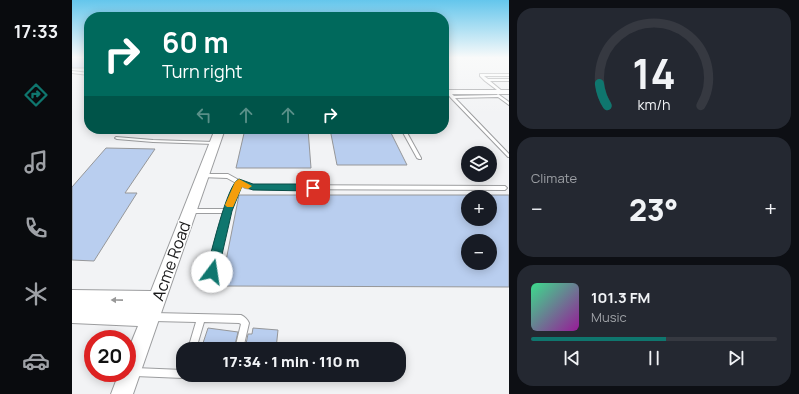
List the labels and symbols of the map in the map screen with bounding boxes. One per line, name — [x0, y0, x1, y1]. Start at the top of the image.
pin — [296, 171, 330, 205]
street label: Acme Road — [146, 218, 196, 304]
position arrow — [191, 251, 233, 293]
one-way arrow — [110, 297, 123, 303]
speed limit sign: 20 — [84, 330, 136, 382]

